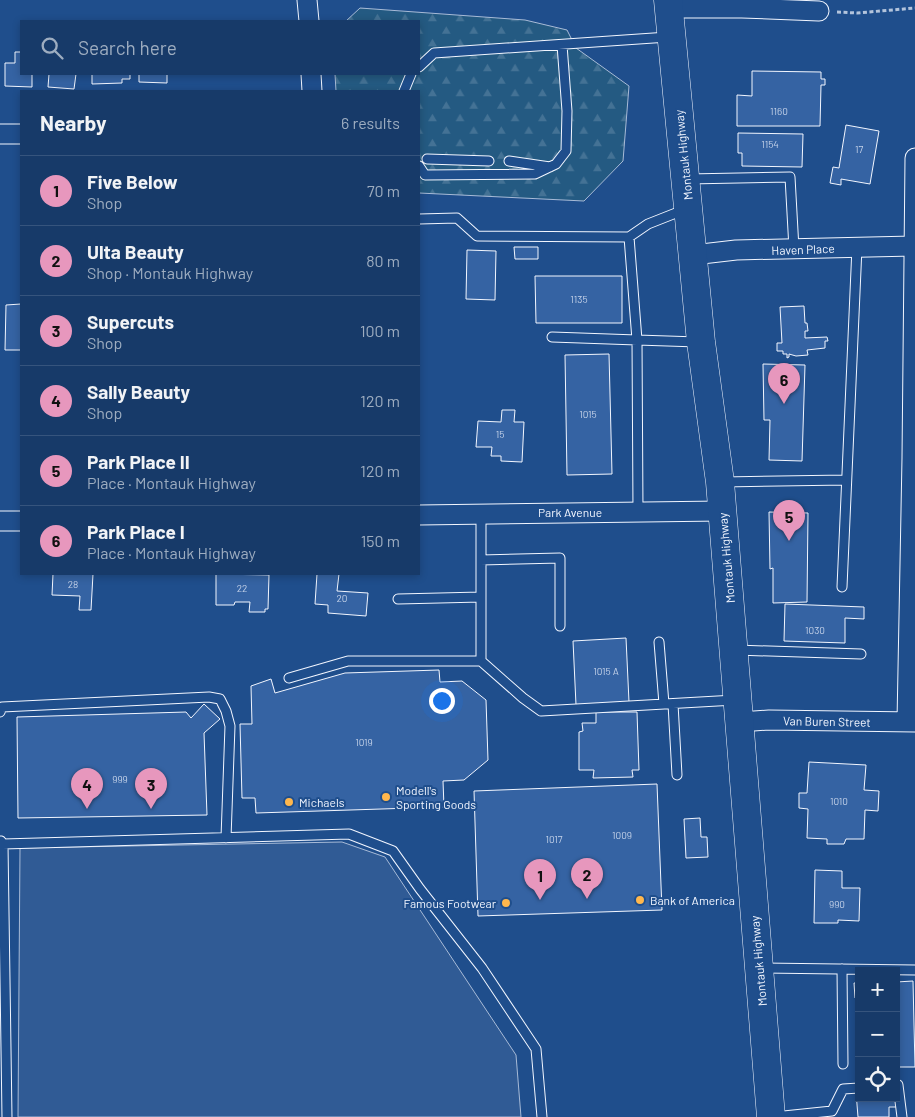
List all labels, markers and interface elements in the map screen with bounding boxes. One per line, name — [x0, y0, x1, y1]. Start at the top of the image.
search box — [20, 20, 420, 75]
icon: search — [38, 34, 66, 62]
text: Search here — [78, 36, 177, 59]
house number: 1160 — [770, 105, 788, 117]
street label: Montauk Highway — [671, 109, 695, 201]
text: Nearby — [40, 110, 106, 135]
text: 6 results — [341, 113, 400, 132]
house number: 1154 — [761, 138, 779, 150]
house number: 17 — [855, 143, 863, 155]
text: Five Below — [87, 170, 178, 193]
text: 1 — [53, 181, 59, 200]
text: 70 m — [367, 181, 400, 200]
text: Shop — [87, 193, 122, 212]
text: Ulta Beauty — [87, 240, 184, 263]
street label: Haven Place — [771, 241, 835, 257]
text: 2 — [52, 251, 60, 270]
text: 80 m — [366, 251, 400, 270]
text: Shop · Montauk Highway — [87, 263, 253, 282]
house number: 1135 — [570, 293, 588, 305]
text: Supercuts — [87, 310, 174, 333]
text: 3 — [52, 321, 60, 340]
text: 100 m — [360, 321, 400, 340]
text: Shop — [87, 333, 122, 352]
pin: 6 — [768, 363, 800, 404]
text: Sally Beauty — [87, 380, 190, 403]
text: 4 — [51, 391, 61, 410]
text: 120 m — [360, 391, 400, 410]
text: Shop — [87, 403, 122, 422]
house number: 1015 — [579, 408, 597, 420]
house number: 15 — [496, 428, 504, 440]
text: Park Place II — [87, 450, 190, 473]
text: 5 — [52, 461, 60, 480]
text: 120 m — [360, 461, 400, 480]
text: Place · Montauk Highway — [87, 473, 256, 492]
pin: 5 — [773, 500, 805, 541]
street label: Park Avenue — [538, 505, 602, 519]
street label: Montauk Highway — [715, 512, 737, 604]
text: Park Place I — [87, 520, 185, 543]
text: 6 — [52, 531, 60, 550]
text: 150 m — [361, 531, 400, 550]
text: Place · Montauk Highway — [87, 543, 256, 562]
house number: 28 — [68, 578, 78, 590]
house number: 22 — [237, 582, 247, 594]
house number: 20 — [336, 592, 348, 604]
house number: 1030 — [805, 624, 825, 636]
house number: 1015 A — [593, 665, 619, 677]
your location — [429, 688, 455, 714]
street label: Van Buren Street — [783, 713, 871, 729]
house number: 1019 — [355, 736, 373, 748]
pin: 4 — [71, 768, 103, 809]
pin: 3 — [135, 768, 167, 809]
house number: 999 — [112, 773, 128, 785]
place label: Modell's Sporting Goods — [396, 783, 476, 811]
marker: Modell's Sporting Goods — [380, 791, 392, 803]
place label: Michaels — [299, 795, 345, 809]
house number: 1010 — [830, 795, 848, 807]
marker: Michaels — [283, 796, 295, 808]
house number: 1009 — [612, 829, 632, 841]
house number: 1017 — [545, 833, 563, 845]
pin: 2 — [571, 858, 603, 899]
pin: 1 — [524, 859, 556, 900]
place label: Bank of America — [650, 893, 735, 907]
marker: Bank of America — [634, 894, 646, 906]
place label: Famous Footwear — [403, 896, 497, 910]
marker: Famous Footwear — [500, 897, 512, 909]
house number: 990 — [829, 898, 845, 910]
street label: Montauk Highway — [747, 915, 769, 1007]
map controls — [855, 967, 900, 1102]
button: + — [855, 967, 900, 1012]
button: − — [855, 1012, 900, 1057]
button: locate — [855, 1057, 900, 1102]

